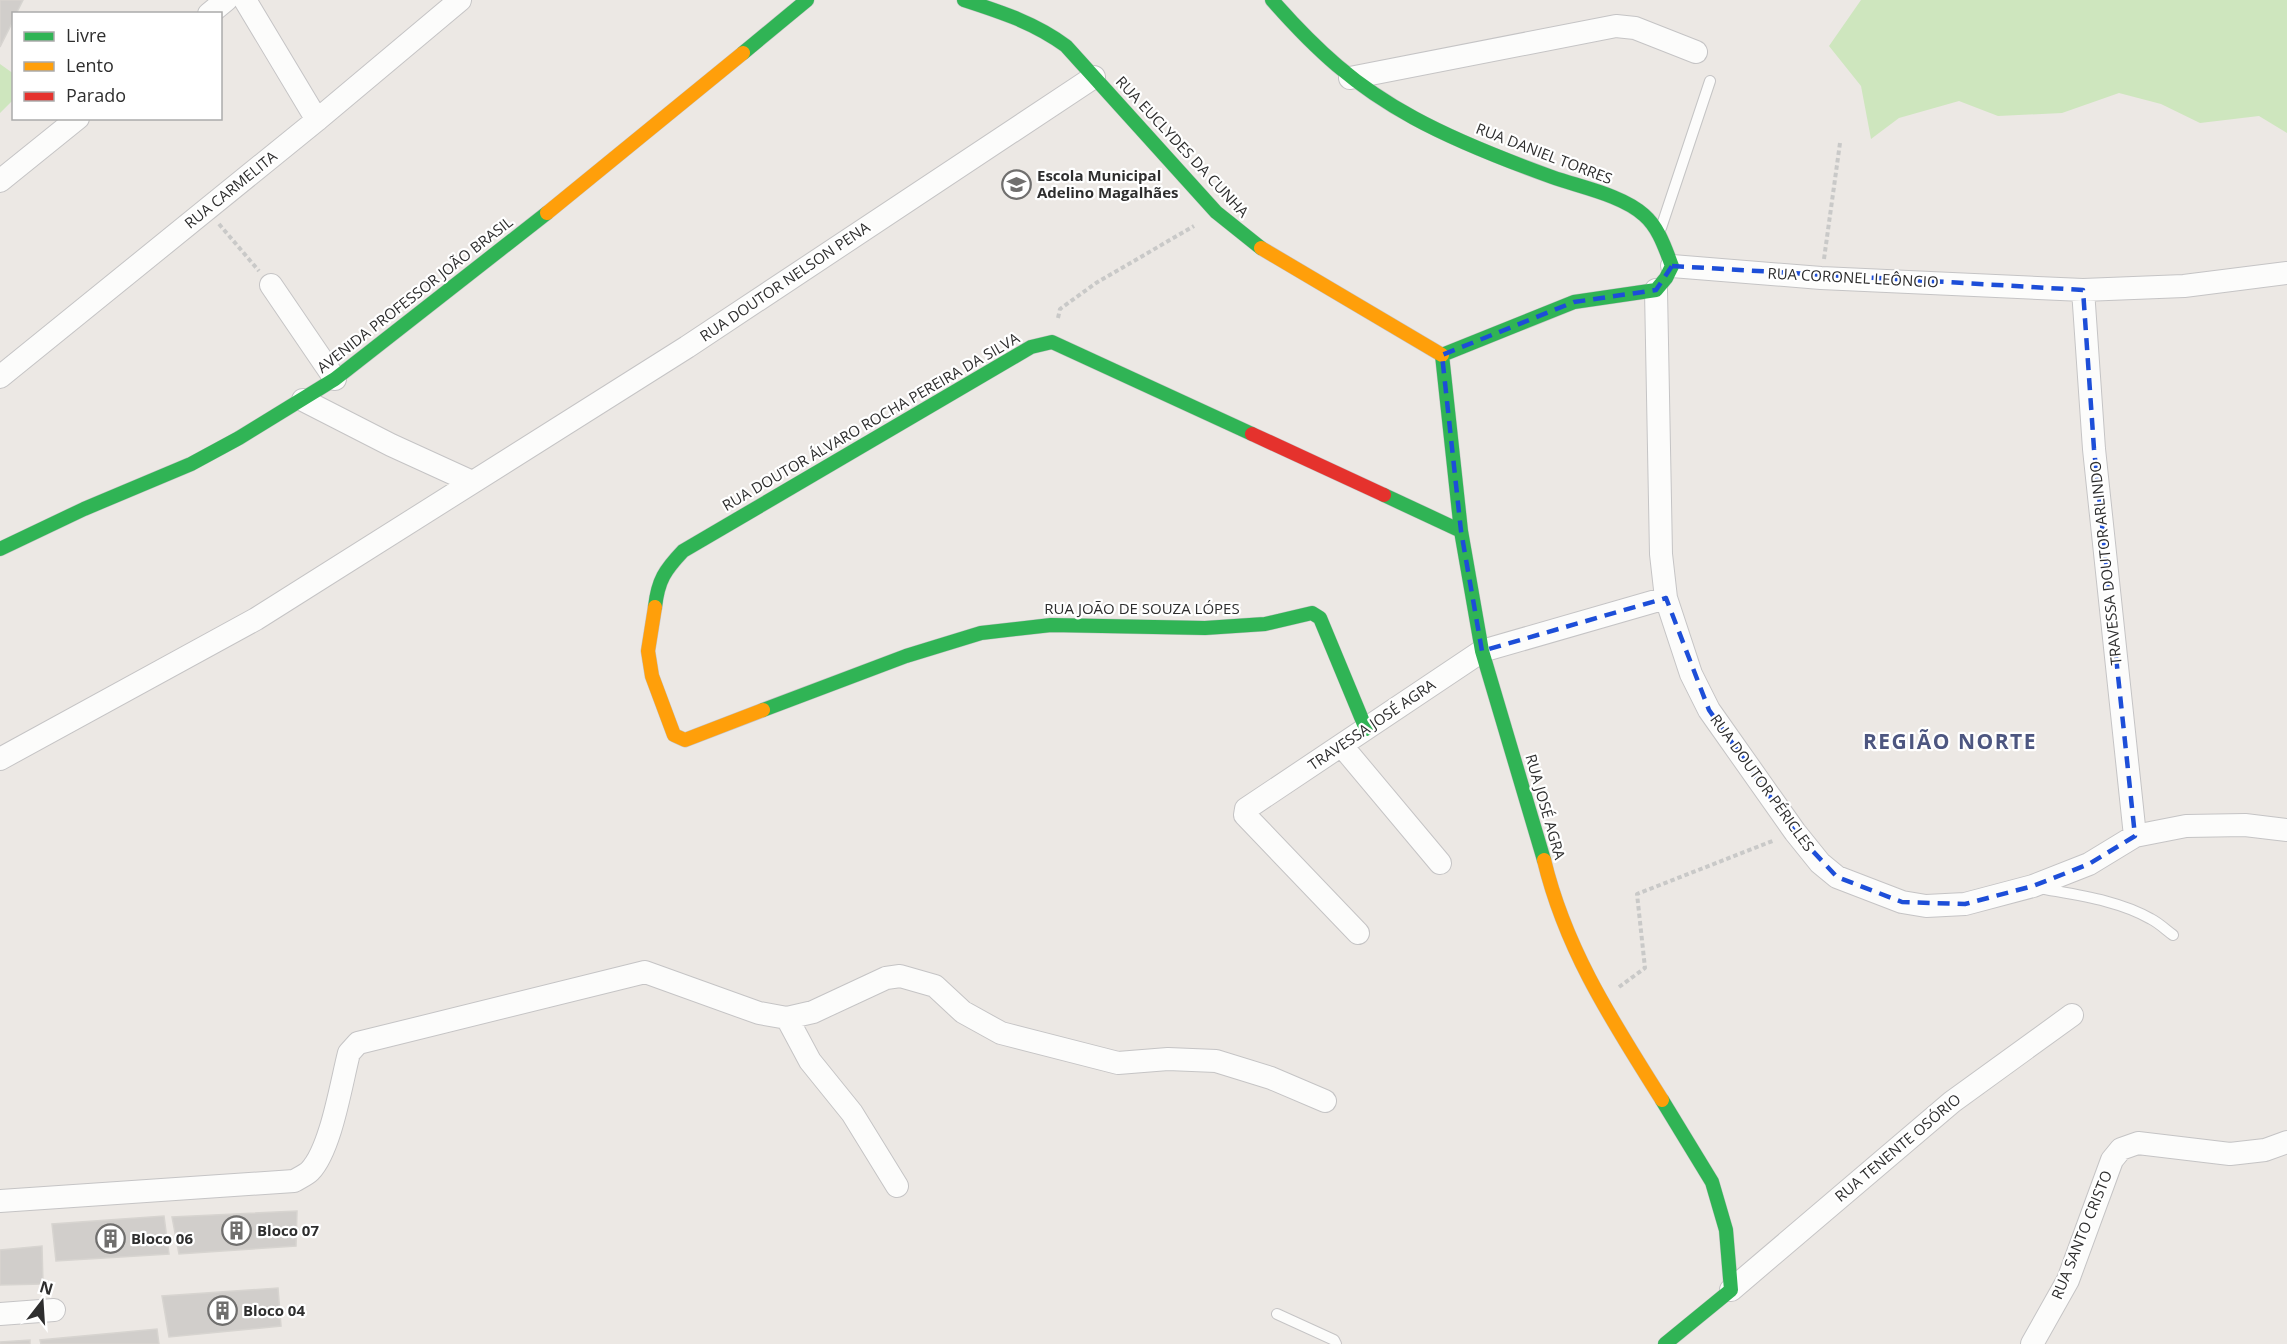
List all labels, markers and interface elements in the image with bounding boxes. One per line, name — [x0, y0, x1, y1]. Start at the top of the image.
legend — [12, 12, 222, 120]
text: Livre — [66, 23, 106, 47]
text: Lento — [66, 53, 114, 77]
street label: RUA EUCLYDES DA CUNHA — [1112, 71, 1254, 222]
text: Parado — [66, 83, 126, 107]
street label: RUA DANIEL TORRES — [1473, 118, 1615, 188]
street label: RUA CARMELITA — [180, 145, 281, 233]
place label: Escola Municipal Adelino Magalhães — [1037, 165, 1178, 202]
school or university icon: Escola Municipal Adelino Magalhães — [1000, 169, 1032, 201]
street label: AVENIDA PROFESSOR JOÃO BRASIL — [312, 211, 517, 377]
street label: RUA DOUTOR NELSON PENA — [696, 216, 874, 346]
street label: RUA CORONEL LEÔNCIO — [1767, 263, 1939, 291]
street label: RUA DOUTOR ÁLVARO ROCHA PEREIRA DA SILVA — [718, 327, 1023, 515]
street label: TRAVESSA DOUTOR ARLINDO — [2084, 460, 2126, 666]
street label: RUA JOÃO DE SOUZA LÓPES — [1044, 598, 1240, 618]
street label: TRAVESSA JOSÉ AGRA — [1304, 674, 1439, 774]
street label: RUA DOUTOR PÉRICLES — [1706, 710, 1819, 855]
district label: REGIÃO NORTE — [1863, 727, 2037, 755]
street label: RUA JOSÉ AGRA — [1521, 752, 1571, 862]
street label: RUA TENENTE OSÓRIO — [1830, 1089, 1964, 1206]
street label: RUA SANTO CRISTO — [2046, 1167, 2116, 1302]
building icon: Bloco 07 — [220, 1215, 252, 1247]
place label: Bloco 07 — [257, 1220, 319, 1240]
building icon: Bloco 06 — [94, 1223, 126, 1255]
place label: Bloco 06 — [131, 1228, 193, 1248]
north arrow — [12, 1272, 72, 1332]
text: N — [37, 1275, 56, 1300]
building icon: Bloco 04 — [206, 1295, 238, 1327]
place label: Bloco 04 — [243, 1300, 305, 1320]

